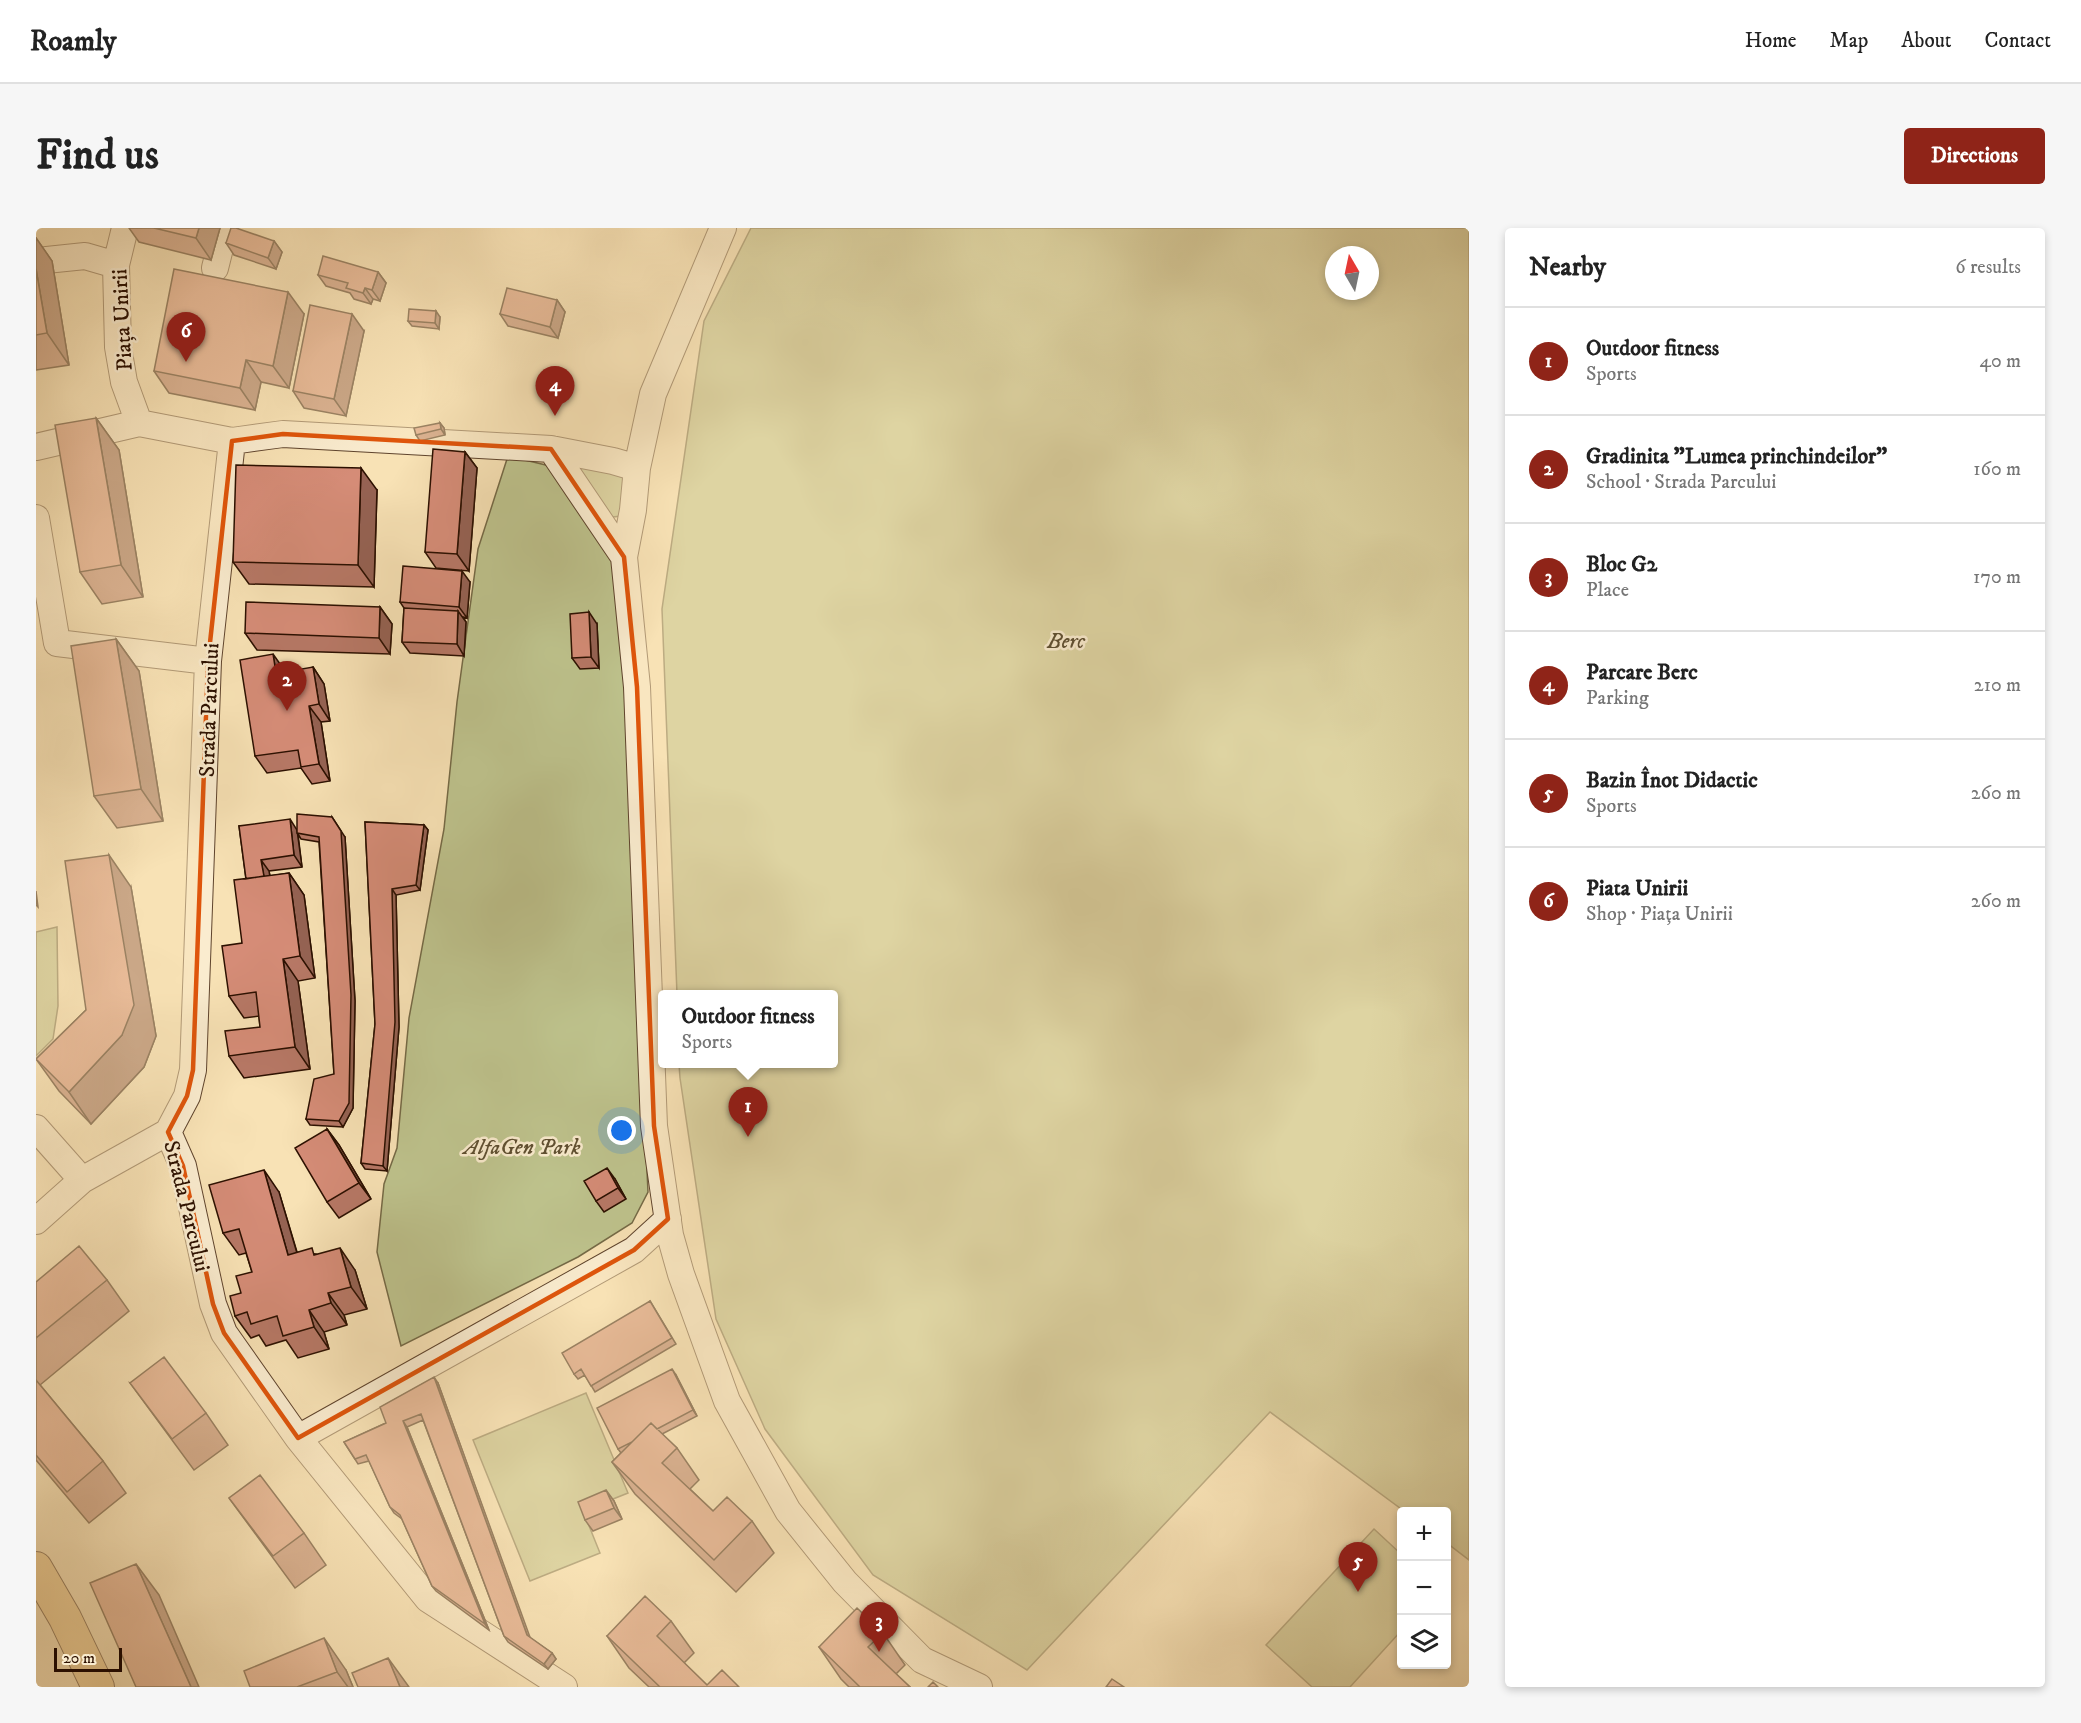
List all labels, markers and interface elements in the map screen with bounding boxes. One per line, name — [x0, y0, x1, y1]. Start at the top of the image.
text: Roamly — [30, 24, 116, 59]
text: Home — [1745, 28, 1797, 54]
text: Map — [1830, 28, 1868, 54]
text: About — [1901, 28, 1952, 54]
text: Contact — [1985, 28, 2051, 54]
button: Directions — [1904, 128, 2045, 184]
text: Find us — [36, 130, 159, 182]
north arrow — [1325, 246, 1379, 300]
text: Nearby — [1529, 251, 1606, 284]
text: 6 results — [1955, 255, 2021, 280]
street label: Piața Unirii — [106, 268, 139, 372]
pin: 6 — [166, 312, 206, 362]
text: Outdoor fitness — [1586, 335, 1719, 362]
text: 1 — [1545, 349, 1552, 374]
text: 40 m — [1979, 349, 2021, 374]
text: Sports — [1586, 362, 1637, 387]
pin: 4 — [536, 366, 574, 416]
text: Gradinita "Lumea princhindeilor" — [1586, 443, 1887, 470]
text: 2 — [1544, 457, 1553, 482]
text: 160 m — [1973, 457, 2021, 482]
text: School · Strada Parcului — [1586, 470, 1776, 495]
text: Bloc G2 — [1586, 551, 1657, 578]
text: 3 — [1545, 565, 1552, 590]
text: 170 m — [1973, 565, 2021, 590]
text: Place — [1586, 578, 1629, 603]
park label: Berc — [1046, 628, 1086, 655]
street label: Strada Parcului — [194, 642, 225, 778]
text: Parcare Berc — [1586, 659, 1698, 686]
pin: 2 — [268, 662, 306, 711]
text: 4 — [1543, 673, 1554, 698]
text: 210 m — [1974, 673, 2021, 698]
text: Parking — [1586, 686, 1649, 711]
text: Bazin Înot Didactic — [1586, 767, 1758, 794]
text: 5 — [1544, 781, 1553, 806]
text: 260 m — [1971, 781, 2021, 806]
text: Sports — [1586, 794, 1637, 819]
text: Piata Unirii — [1586, 875, 1688, 902]
text: 6 — [1543, 889, 1554, 914]
text: 260 m — [1971, 889, 2021, 914]
text: Shop · Piața Unirii — [1586, 902, 1733, 927]
popup — [658, 990, 838, 1068]
text: Outdoor fitness — [681, 1003, 815, 1030]
text: Sports — [681, 1030, 732, 1055]
pin: 1 — [728, 1088, 768, 1137]
your location — [607, 1116, 636, 1145]
park label: AlfaGen Park — [461, 1134, 581, 1161]
street label: Strada Parcului — [157, 1138, 216, 1275]
map controls — [1397, 1507, 1451, 1669]
button: + — [1397, 1507, 1451, 1561]
pin: 5 — [1338, 1542, 1378, 1592]
button: − — [1397, 1561, 1451, 1615]
pin: 3 — [860, 1602, 898, 1652]
button: layers — [1397, 1615, 1451, 1669]
scale bar — [54, 1645, 122, 1672]
text: 20 m — [63, 1648, 95, 1668]

